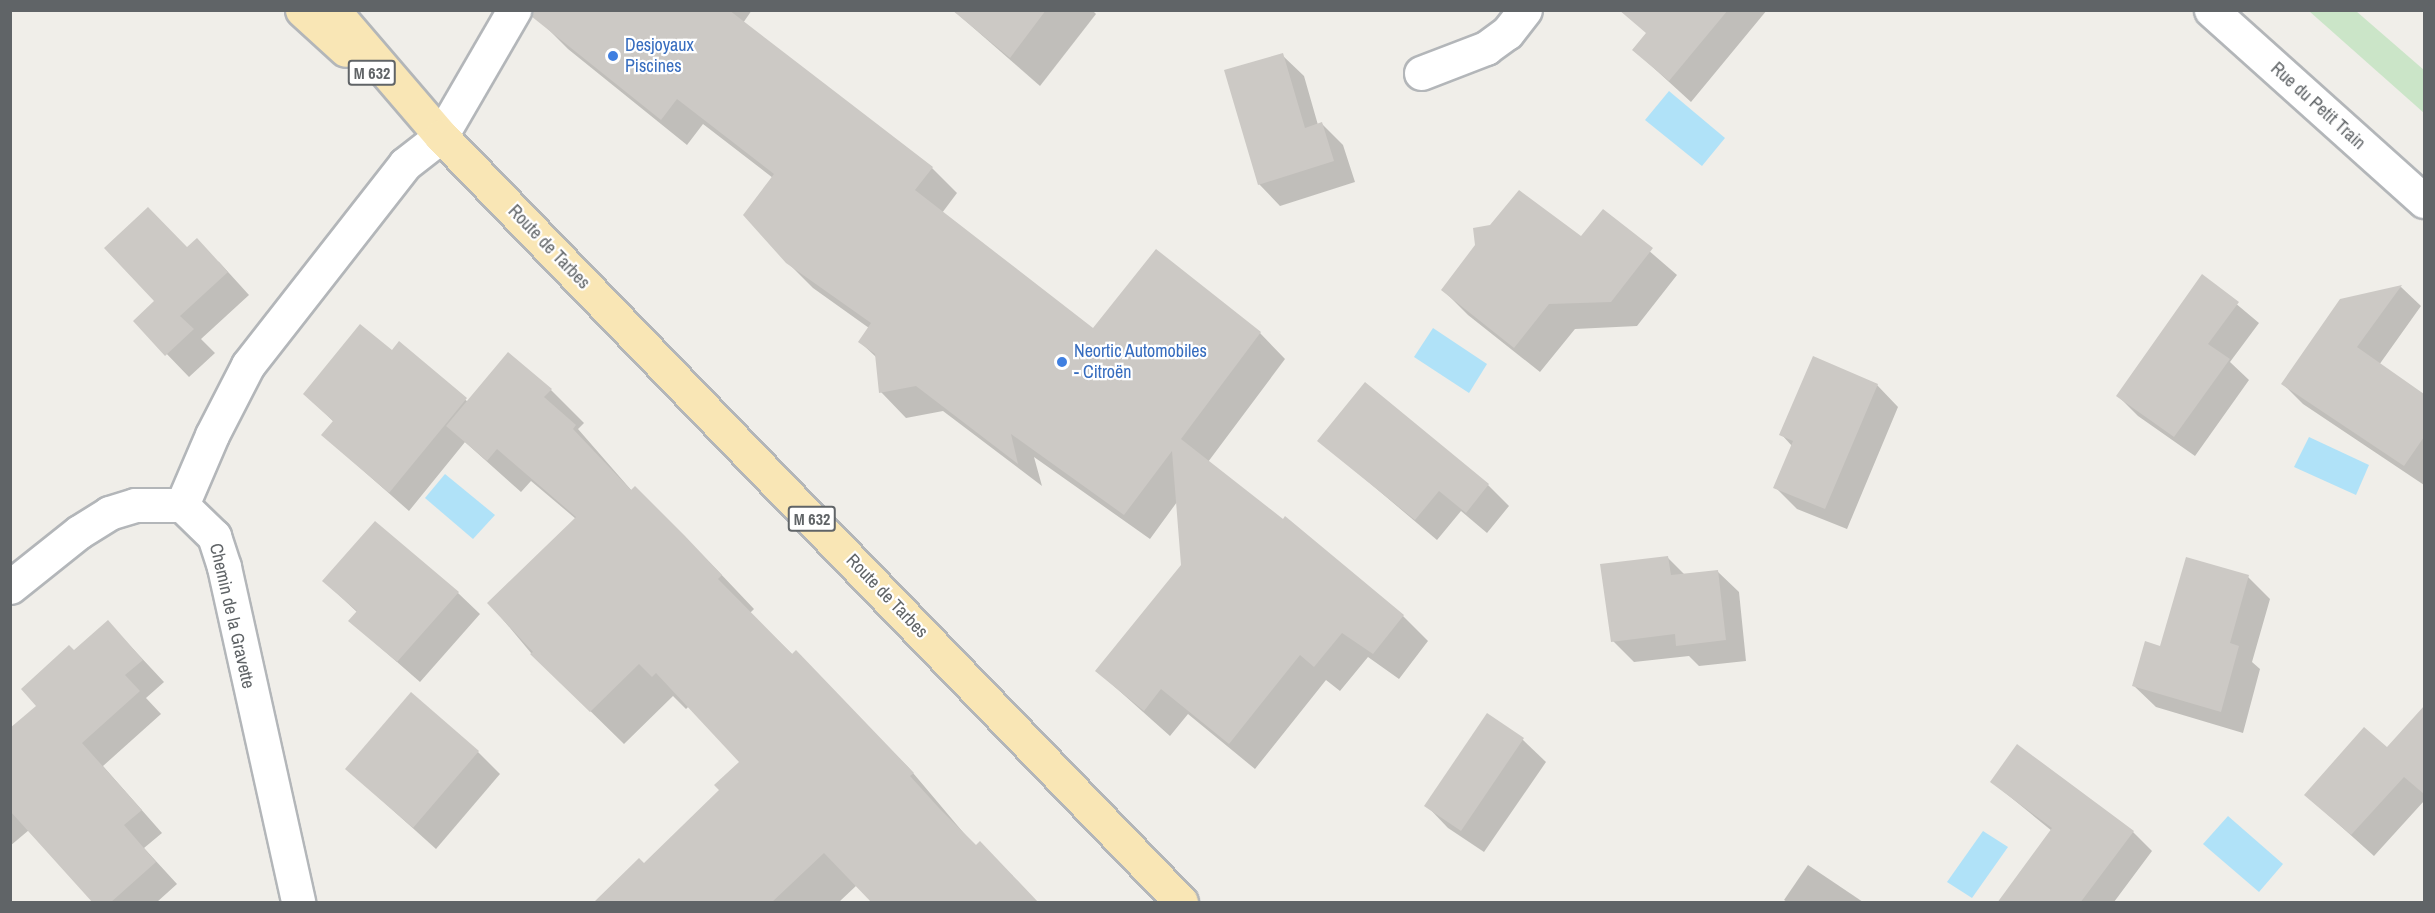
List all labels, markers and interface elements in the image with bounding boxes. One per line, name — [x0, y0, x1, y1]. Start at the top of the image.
place label: Desjoyaux Piscines — [625, 35, 694, 78]
marker: Desjoyaux Piscines — [606, 49, 620, 63]
street label: Rue du Petit Train — [2266, 58, 2370, 154]
road number: M 632 — [346, 60, 398, 86]
street label: Route de Tarbes — [504, 200, 594, 294]
place label: Neortic Automobiles - Citroën — [1074, 341, 1208, 384]
marker: Neortic Automobiles - Citroën — [1055, 355, 1069, 369]
road number: M 632 — [786, 506, 838, 532]
street label: Chemin de la Gravette — [205, 541, 259, 691]
street label: Route de Tarbes — [842, 549, 932, 643]

